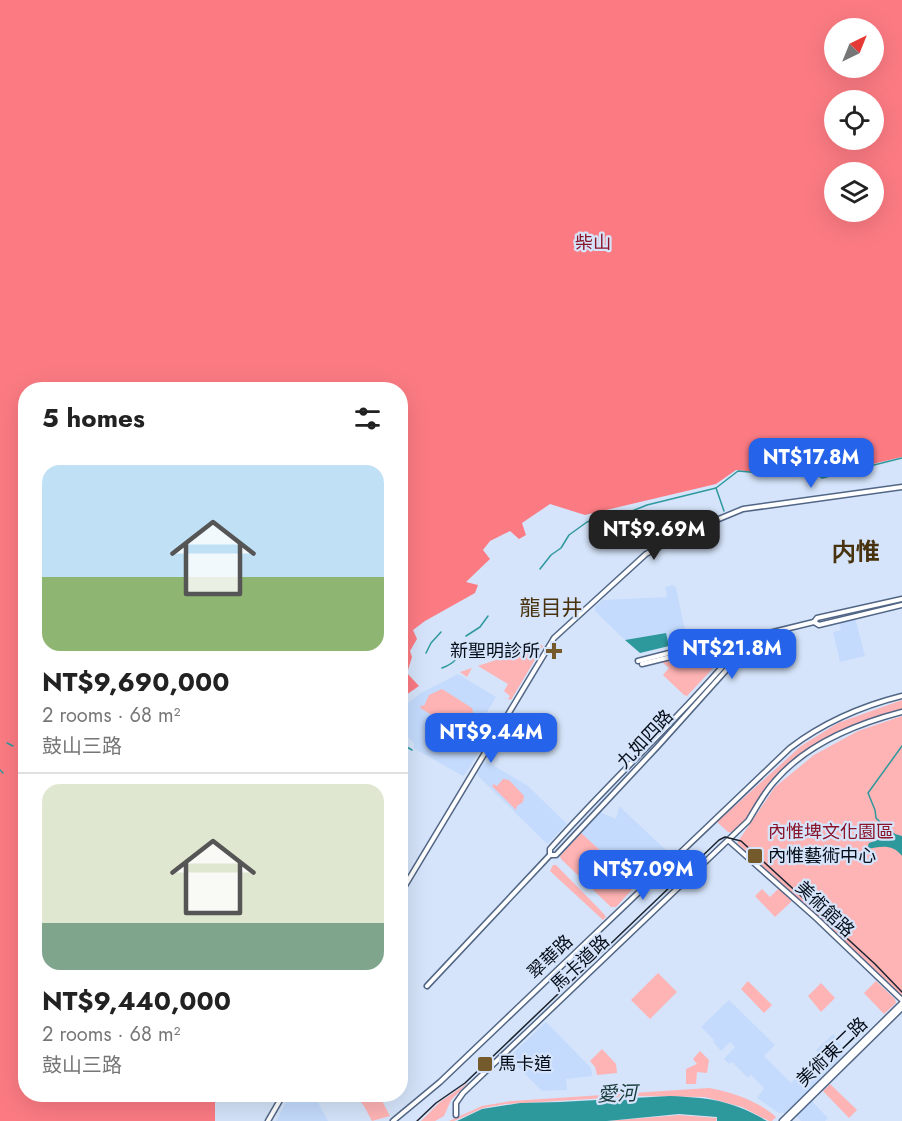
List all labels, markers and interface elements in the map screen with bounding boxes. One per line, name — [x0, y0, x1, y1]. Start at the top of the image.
north arrow — [824, 18, 884, 78]
map controls — [824, 18, 884, 222]
button: locate — [824, 90, 884, 150]
button: layers — [824, 162, 884, 222]
park label: 柴山 — [575, 230, 611, 256]
text: 5 homes — [42, 399, 145, 437]
icon: filters — [351, 402, 384, 435]
pin: NT$17.8M — [749, 438, 873, 489]
text: NT$17.8M — [763, 443, 859, 472]
icon: home — [159, 504, 267, 612]
pin: NT$9.69M — [592, 510, 716, 561]
text: NT$9.69M — [603, 515, 705, 544]
district label: 内惟 — [832, 534, 880, 569]
district label: 龍目井 — [520, 593, 583, 623]
pin: NT$21.8M — [670, 629, 794, 680]
text: NT$21.8M — [682, 634, 782, 663]
place label: 新聖明診所 — [450, 638, 540, 664]
marker: 新聖明診所 — [545, 642, 563, 660]
text: NT$9,690,000 — [42, 663, 229, 701]
text: 2 rooms · 68 m² — [42, 701, 180, 730]
street label: 九如四路 — [611, 704, 679, 774]
pin: NT$9.44M — [429, 713, 553, 764]
text: NT$9.44M — [439, 718, 543, 747]
text: 鼓山三路 — [42, 732, 122, 761]
park label: 內惟埤文化園區 — [768, 819, 894, 845]
icon: home — [159, 823, 267, 931]
place label: 內惟藝術中心 — [768, 843, 876, 869]
marker: 內惟藝術中心 — [746, 847, 764, 865]
pin: NT$7.09M — [581, 850, 705, 901]
text: NT$7.09M — [593, 855, 693, 884]
street label: 美術館路 — [790, 875, 860, 943]
street label: 翠華路 — [522, 929, 578, 985]
street label: 馬卡道路 — [545, 929, 615, 997]
text: NT$9,440,000 — [42, 982, 231, 1020]
street label: 美術東二路 — [791, 1011, 873, 1093]
text: 2 rooms · 68 m² — [42, 1020, 180, 1049]
text: 鼓山三路 — [42, 1051, 122, 1080]
place label: 馬卡道 — [498, 1051, 552, 1077]
marker: 馬卡道 — [476, 1055, 494, 1073]
water label: 愛河 — [597, 1079, 641, 1109]

